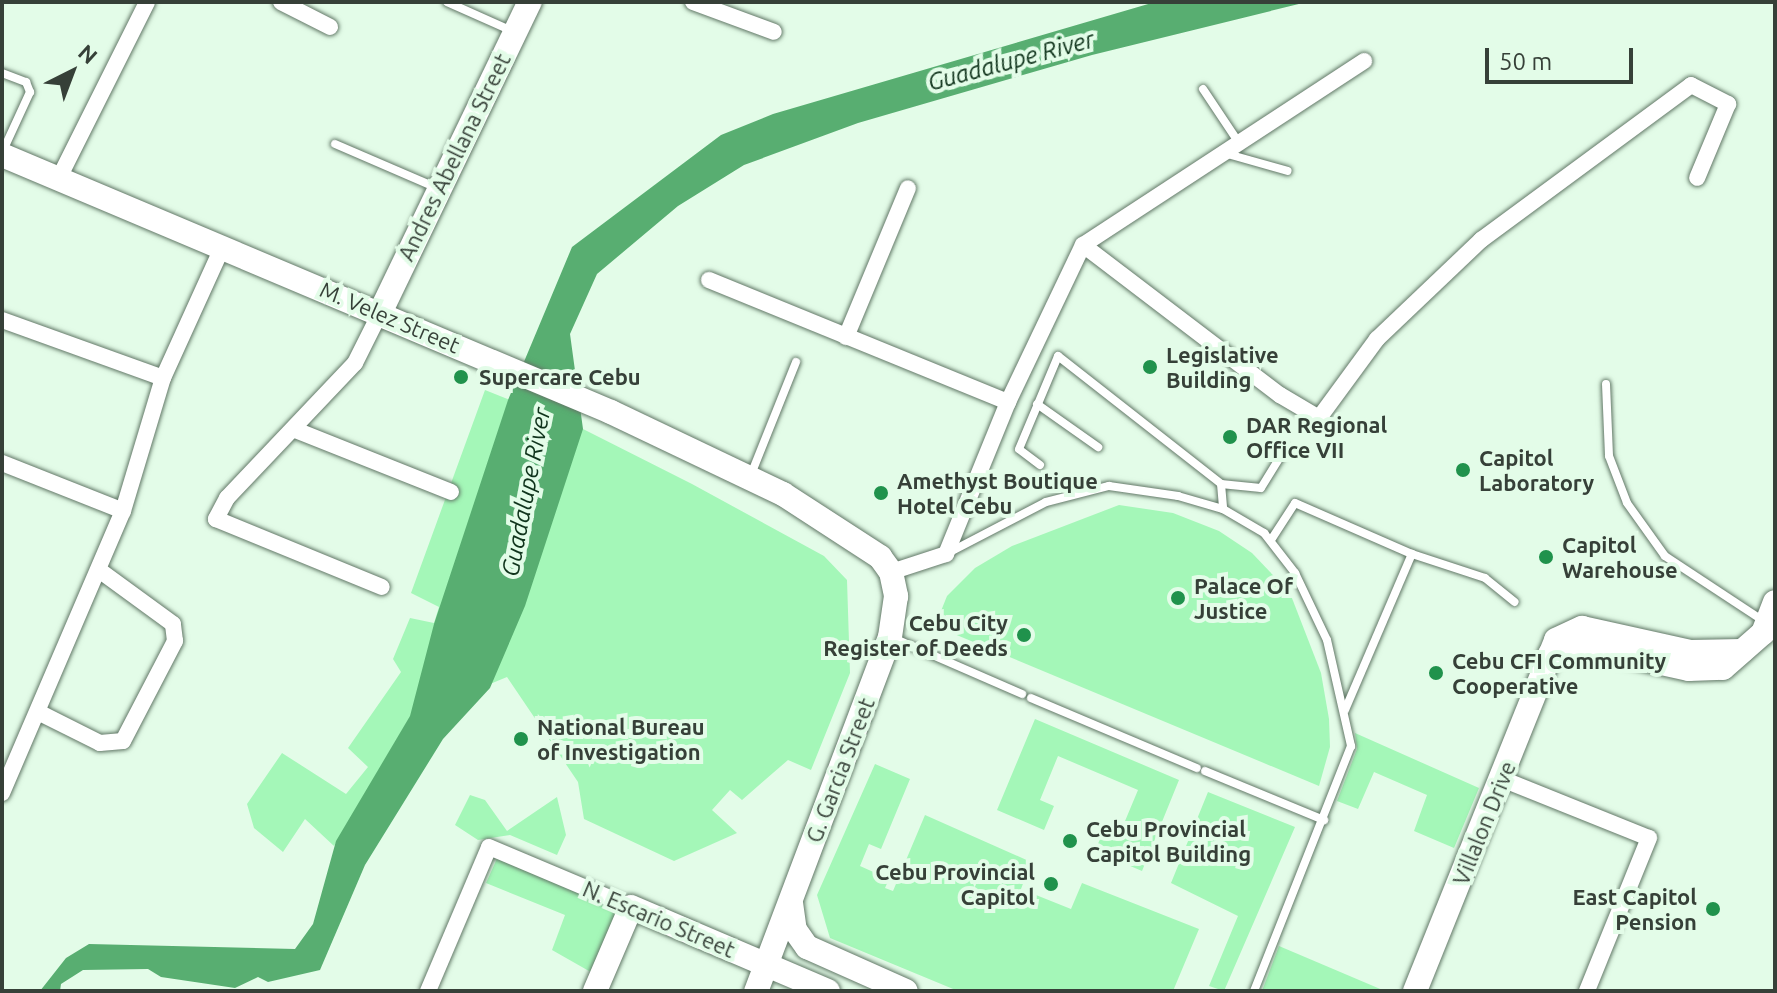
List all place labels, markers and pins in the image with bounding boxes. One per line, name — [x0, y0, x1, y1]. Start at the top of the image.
place label: Legislative Building — [1166, 341, 1279, 392]
marker: Legislative Building — [1141, 358, 1159, 376]
place label: Supercare Cebu — [479, 364, 641, 390]
marker: Supercare Cebu — [450, 366, 472, 388]
place label: DAR Regional Office VII — [1246, 411, 1387, 462]
marker: DAR Regional Office VII — [1221, 428, 1239, 446]
place label: Capitol Laboratory — [1479, 444, 1594, 496]
marker: Capitol Laboratory — [1454, 461, 1472, 479]
place label: Amethyst Boutique Hotel Cebu — [897, 467, 1098, 518]
marker: Amethyst Boutique Hotel Cebu — [872, 484, 890, 502]
place label: Capitol Warehouse — [1562, 531, 1678, 582]
marker: Capitol Warehouse — [1537, 548, 1555, 566]
place label: Palace Of Justice — [1194, 572, 1293, 624]
marker: Palace Of Justice — [1169, 589, 1187, 607]
place label: Cebu City Register of Deeds — [823, 609, 1008, 660]
marker: Cebu City Register of Deeds — [1015, 626, 1033, 644]
place label: Cebu CFI Community Cooperative — [1452, 647, 1666, 698]
marker: Cebu CFI Community Cooperative — [1427, 664, 1445, 682]
place label: National Bureau of Investigation — [537, 713, 705, 764]
marker: National Bureau of Investigation — [512, 730, 530, 748]
place label: Cebu Provincial Capitol Building — [1086, 815, 1251, 866]
marker: Cebu Provincial Capitol Building — [1061, 832, 1079, 850]
place label: Cebu Provincial Capitol — [875, 858, 1035, 910]
marker: Cebu Provincial Capitol — [1042, 875, 1060, 893]
place label: East Capitol Pension — [1573, 883, 1697, 934]
marker: East Capitol Pension — [1704, 900, 1722, 918]

